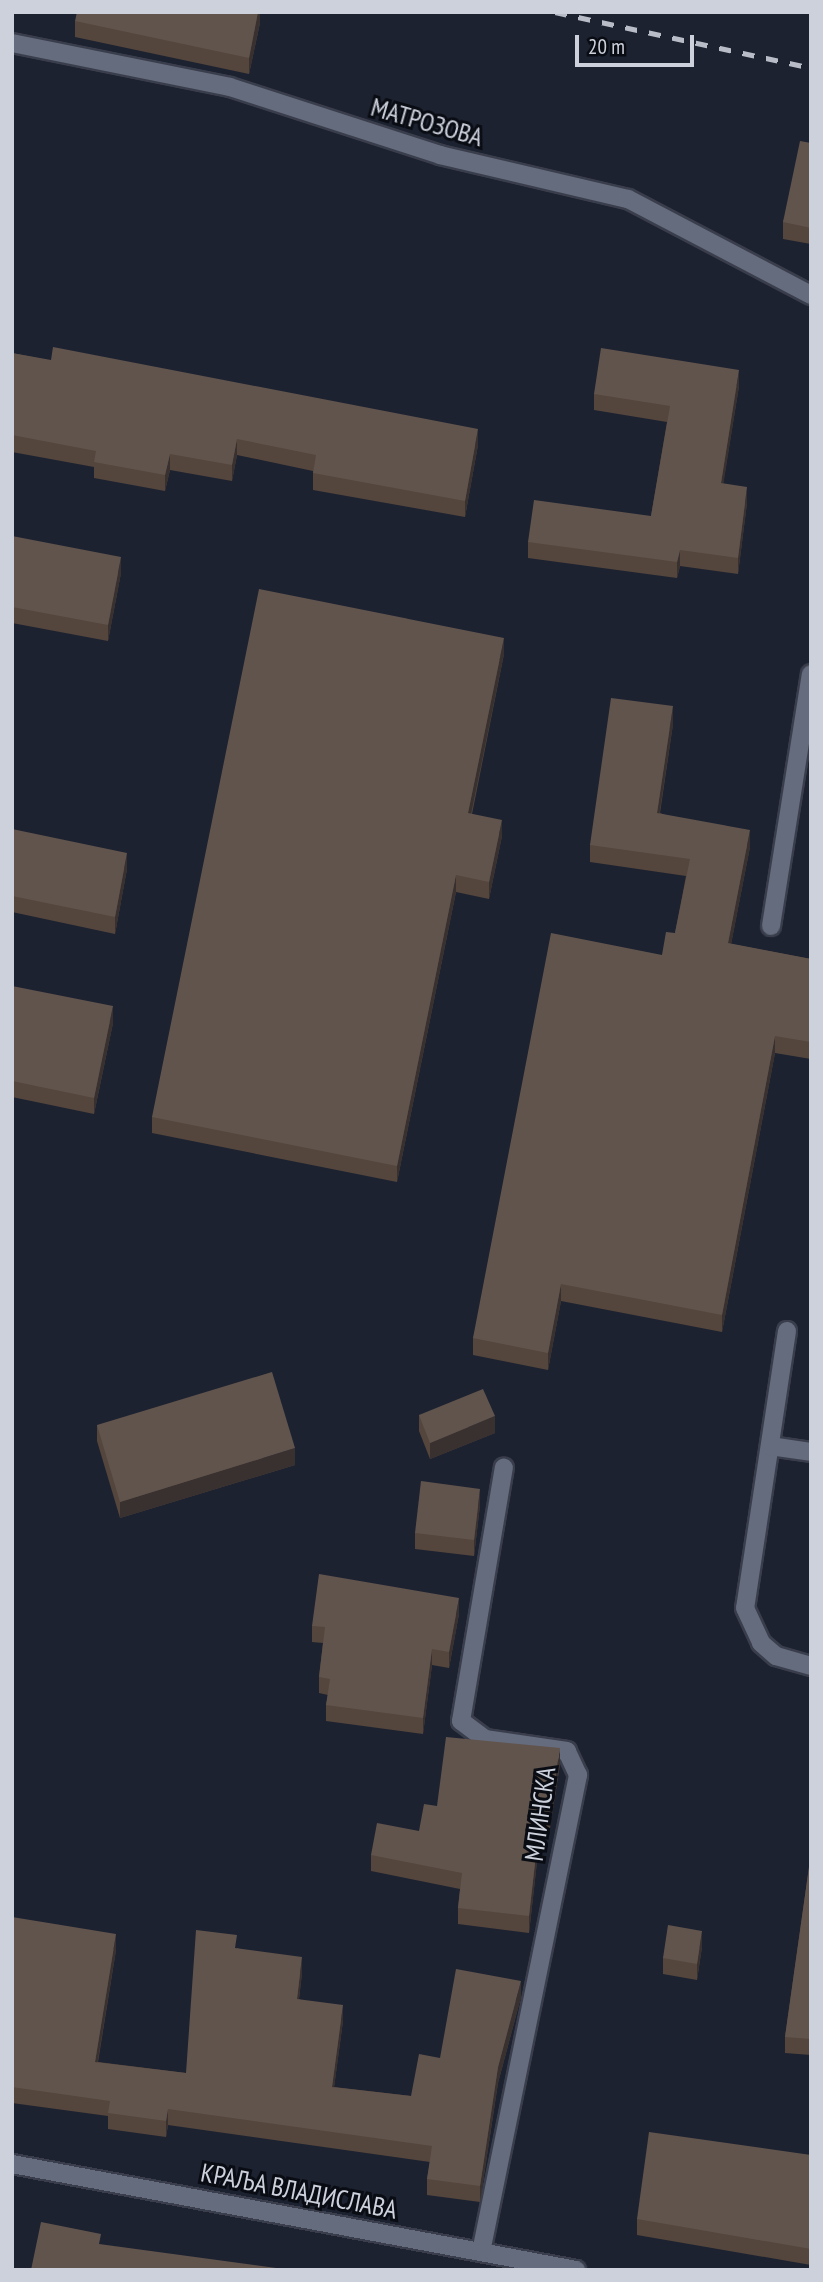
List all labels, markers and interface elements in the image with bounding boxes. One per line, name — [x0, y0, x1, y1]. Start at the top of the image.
scale bar — [578, 21, 697, 65]
text: 20 m — [588, 33, 625, 60]
street label: МАТРОЗОВА — [368, 91, 486, 153]
street label: МЛИНСКА — [518, 1765, 562, 1863]
street label: КРАЉА ВЛАДИСЛАВА — [198, 2157, 400, 2225]

